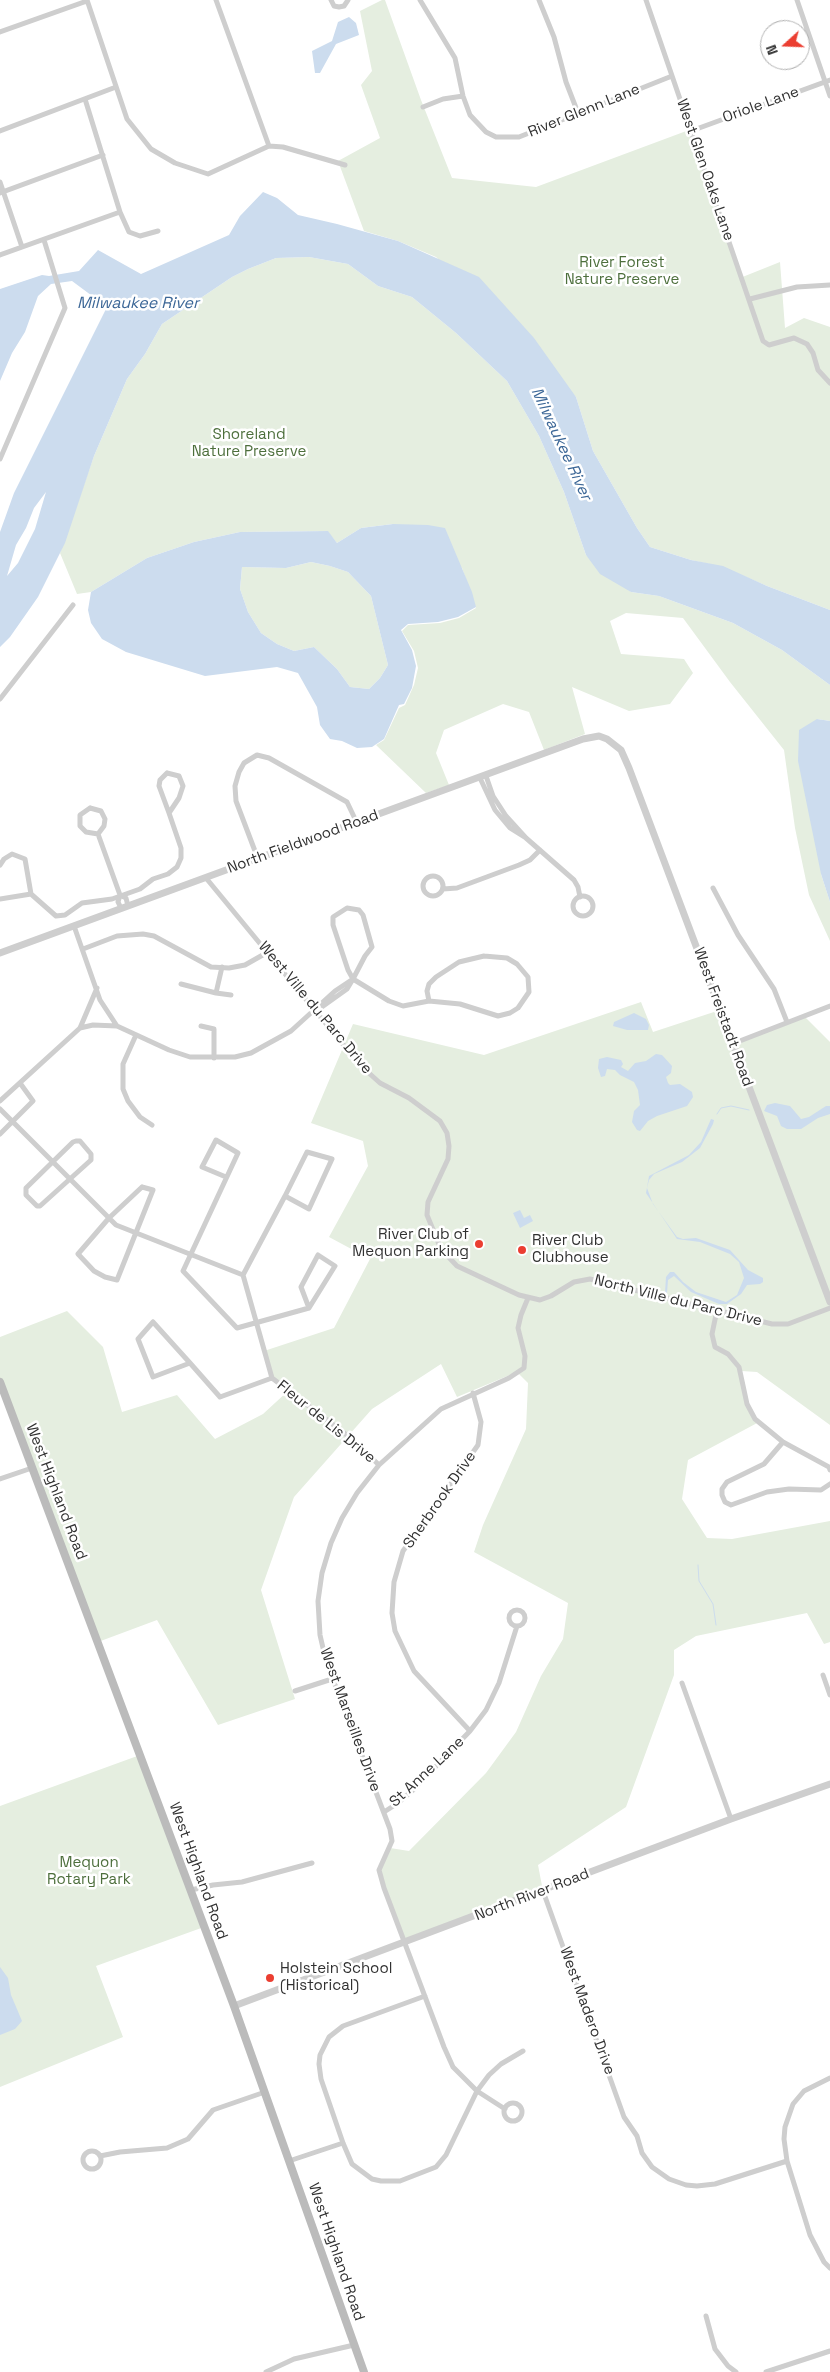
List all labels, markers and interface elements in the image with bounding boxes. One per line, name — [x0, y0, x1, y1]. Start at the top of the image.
north arrow — [760, 20, 810, 70]
text: N — [762, 42, 782, 57]
street label: River Glenn Lane — [526, 80, 642, 142]
street label: Oriole Lane — [720, 83, 802, 127]
street label: West Glen Oaks Lane — [672, 97, 738, 243]
park label: River Forest Nature Preserve — [565, 254, 679, 289]
water label: Milwaukee River — [77, 294, 199, 314]
water label: Milwaukee River — [526, 385, 596, 503]
park label: Shoreland Nature Preserve — [192, 426, 306, 461]
street label: North Fieldwood Road — [225, 806, 381, 878]
street label: West Ville du Parc Drive — [254, 938, 376, 1078]
street label: West Freistadt Road — [689, 945, 757, 1089]
place label: River Club of Mequon Parking — [352, 1226, 469, 1261]
place label: River Club Clubhouse — [532, 1232, 609, 1267]
marker: River Club of Mequon Parking — [473, 1238, 485, 1250]
marker: River Club Clubhouse — [516, 1244, 528, 1256]
street label: North Ville du Parc Drive — [592, 1271, 764, 1331]
street label: Fleur de Lis Drive — [273, 1377, 379, 1467]
street label: West Highland Road — [22, 1421, 90, 1563]
street label: Sherbrook Drive — [400, 1448, 480, 1552]
street label: West Marseilles Drive — [316, 1646, 384, 1794]
street label: St Anne Lane — [386, 1733, 468, 1811]
street label: West Highland Road — [165, 1800, 231, 1942]
park label: Mequon Rotary Park — [47, 1854, 131, 1889]
street label: North River Road — [472, 1865, 592, 1925]
street label: West Madero Drive — [556, 1945, 618, 2077]
place label: Holstein School (Historical) — [280, 1960, 392, 1995]
marker: Holstein School (Historical) — [264, 1972, 276, 1984]
street label: West Highland Road — [304, 2181, 368, 2323]

